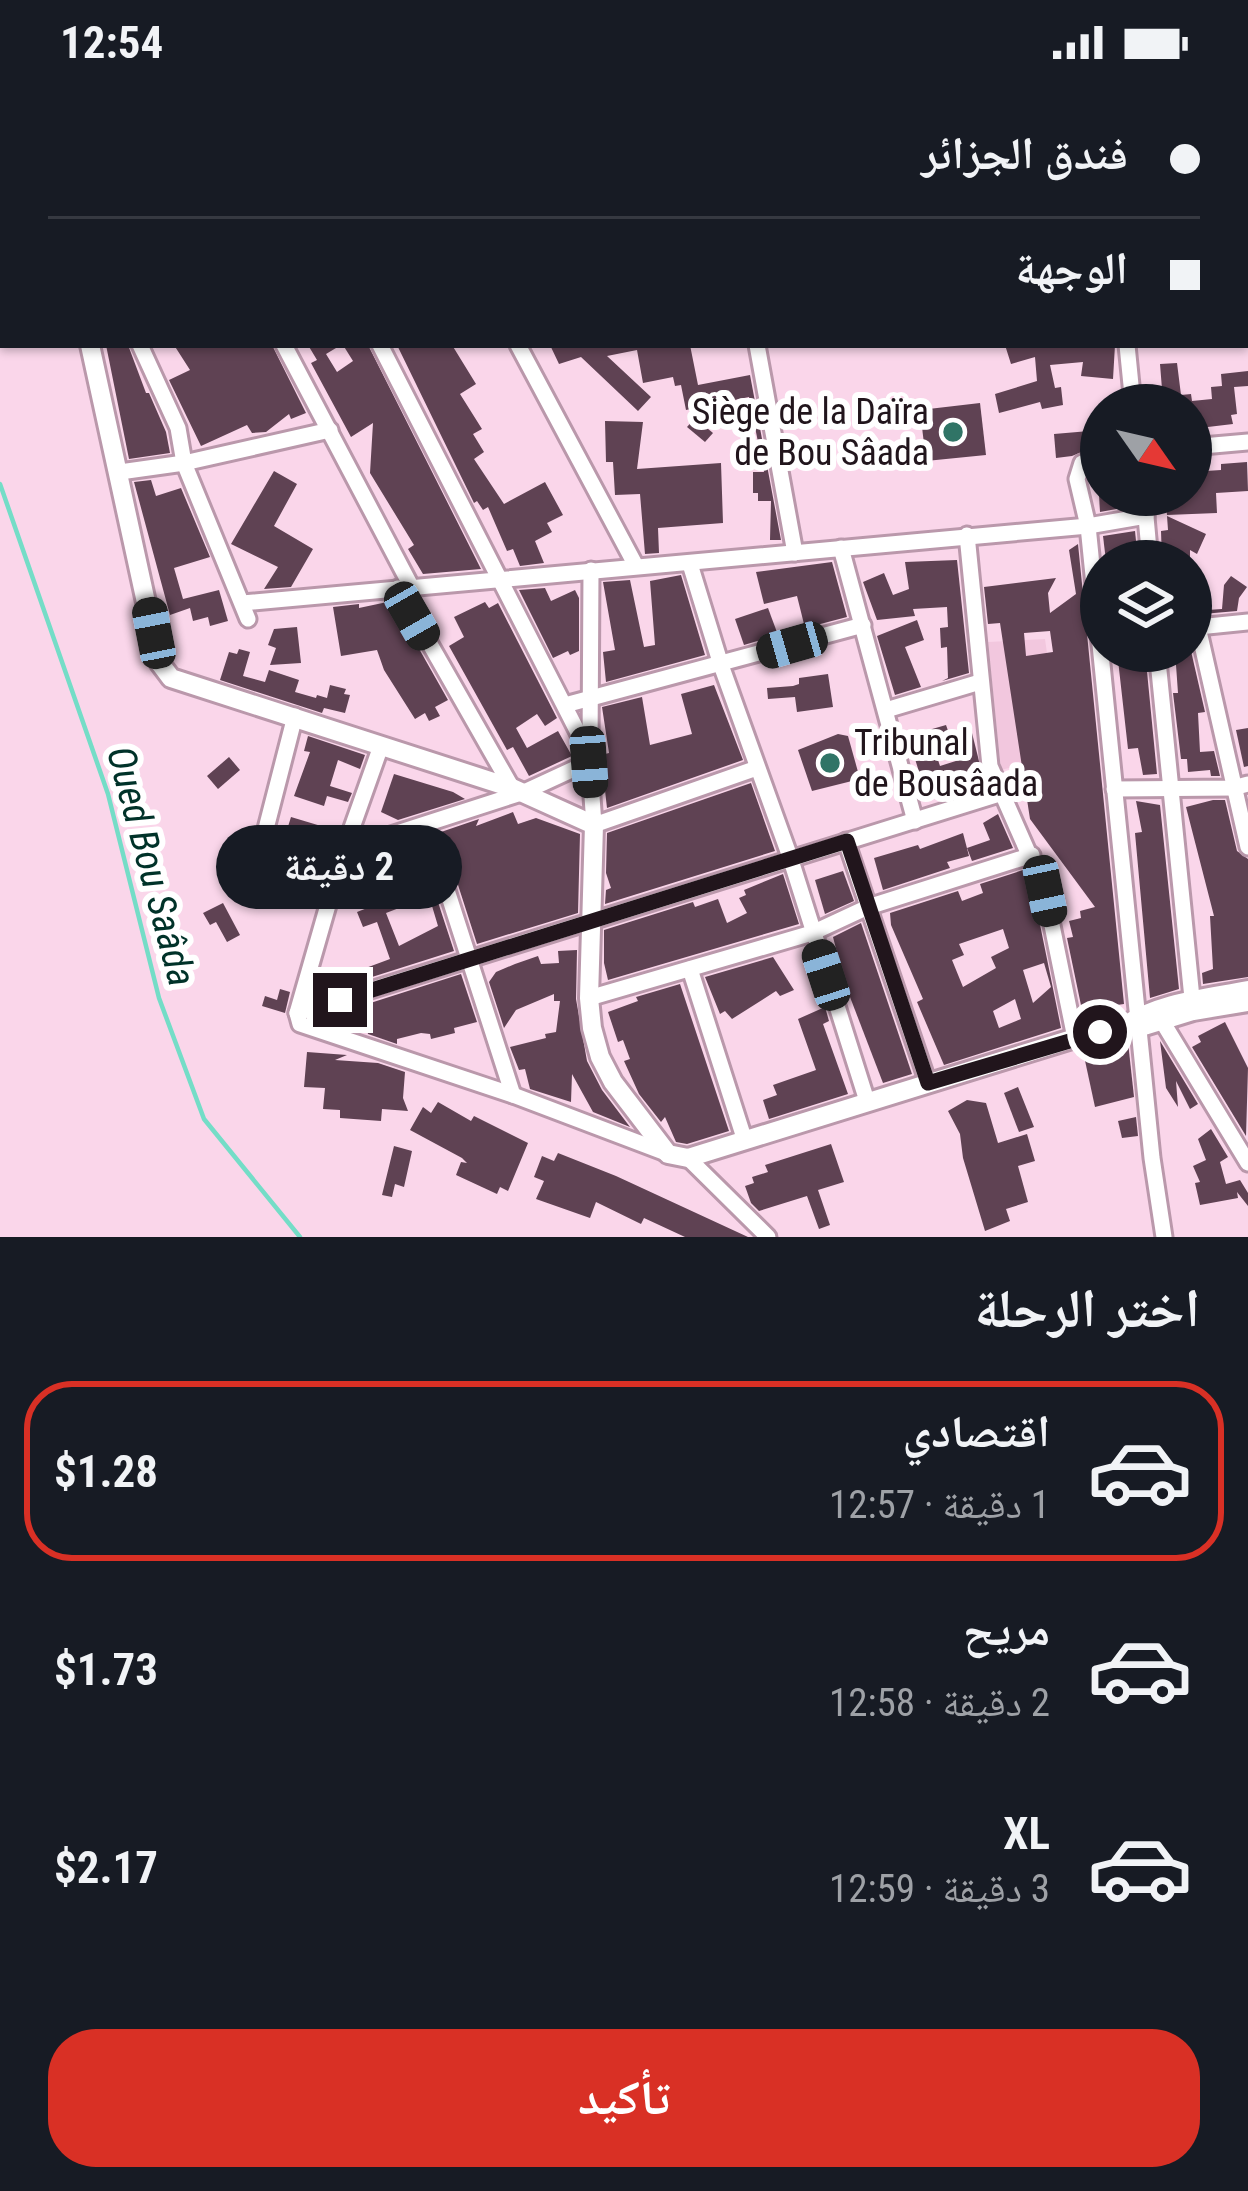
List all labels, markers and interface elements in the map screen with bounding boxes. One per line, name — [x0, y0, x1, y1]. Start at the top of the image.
text: 12:54 — [60, 16, 163, 69]
text: فندق الجزائر — [921, 127, 1128, 180]
text: الوجهة — [1015, 242, 1128, 295]
north arrow — [1080, 384, 1212, 516]
map controls — [1080, 384, 1212, 672]
place label: Siège de la Daïra de Bou Sâada — [692, 391, 929, 474]
marker: Siège de la Daïra de Bou Sâada — [940, 419, 966, 445]
button: layers — [1080, 540, 1212, 672]
car — [378, 576, 446, 656]
car — [129, 594, 179, 672]
car — [752, 618, 832, 672]
place label: Tribunal de Bousâada — [854, 722, 1038, 805]
car — [569, 725, 609, 799]
water label: Oued Bou Saâda — [97, 742, 205, 991]
marker: Tribunal de Bousâada — [817, 750, 843, 776]
callout: 2 دقيقة — [217, 826, 463, 910]
text: 2 دقيقة — [284, 844, 394, 890]
car — [1020, 852, 1070, 930]
car — [798, 935, 854, 1015]
route end — [313, 973, 367, 1027]
route start — [1073, 1005, 1127, 1059]
text: اختر الرحلة — [975, 1277, 1200, 1340]
text: اقتصادي — [903, 1405, 1050, 1458]
icon: car — [1086, 1417, 1194, 1525]
text: $1.28 — [54, 1445, 158, 1498]
text: 1 دقيقة · 12:57 — [829, 1482, 1050, 1528]
text: مريح — [963, 1603, 1050, 1656]
icon: car — [1086, 1615, 1194, 1723]
text: $1.73 — [54, 1643, 158, 1696]
text: 2 دقيقة · 12:58 — [829, 1680, 1050, 1726]
text: XL — [1003, 1807, 1050, 1860]
icon: car — [1086, 1813, 1194, 1921]
text: $2.17 — [54, 1841, 158, 1894]
text: 3 دقيقة · 12:59 — [829, 1866, 1050, 1912]
button: تأكيد — [48, 2029, 1200, 2167]

